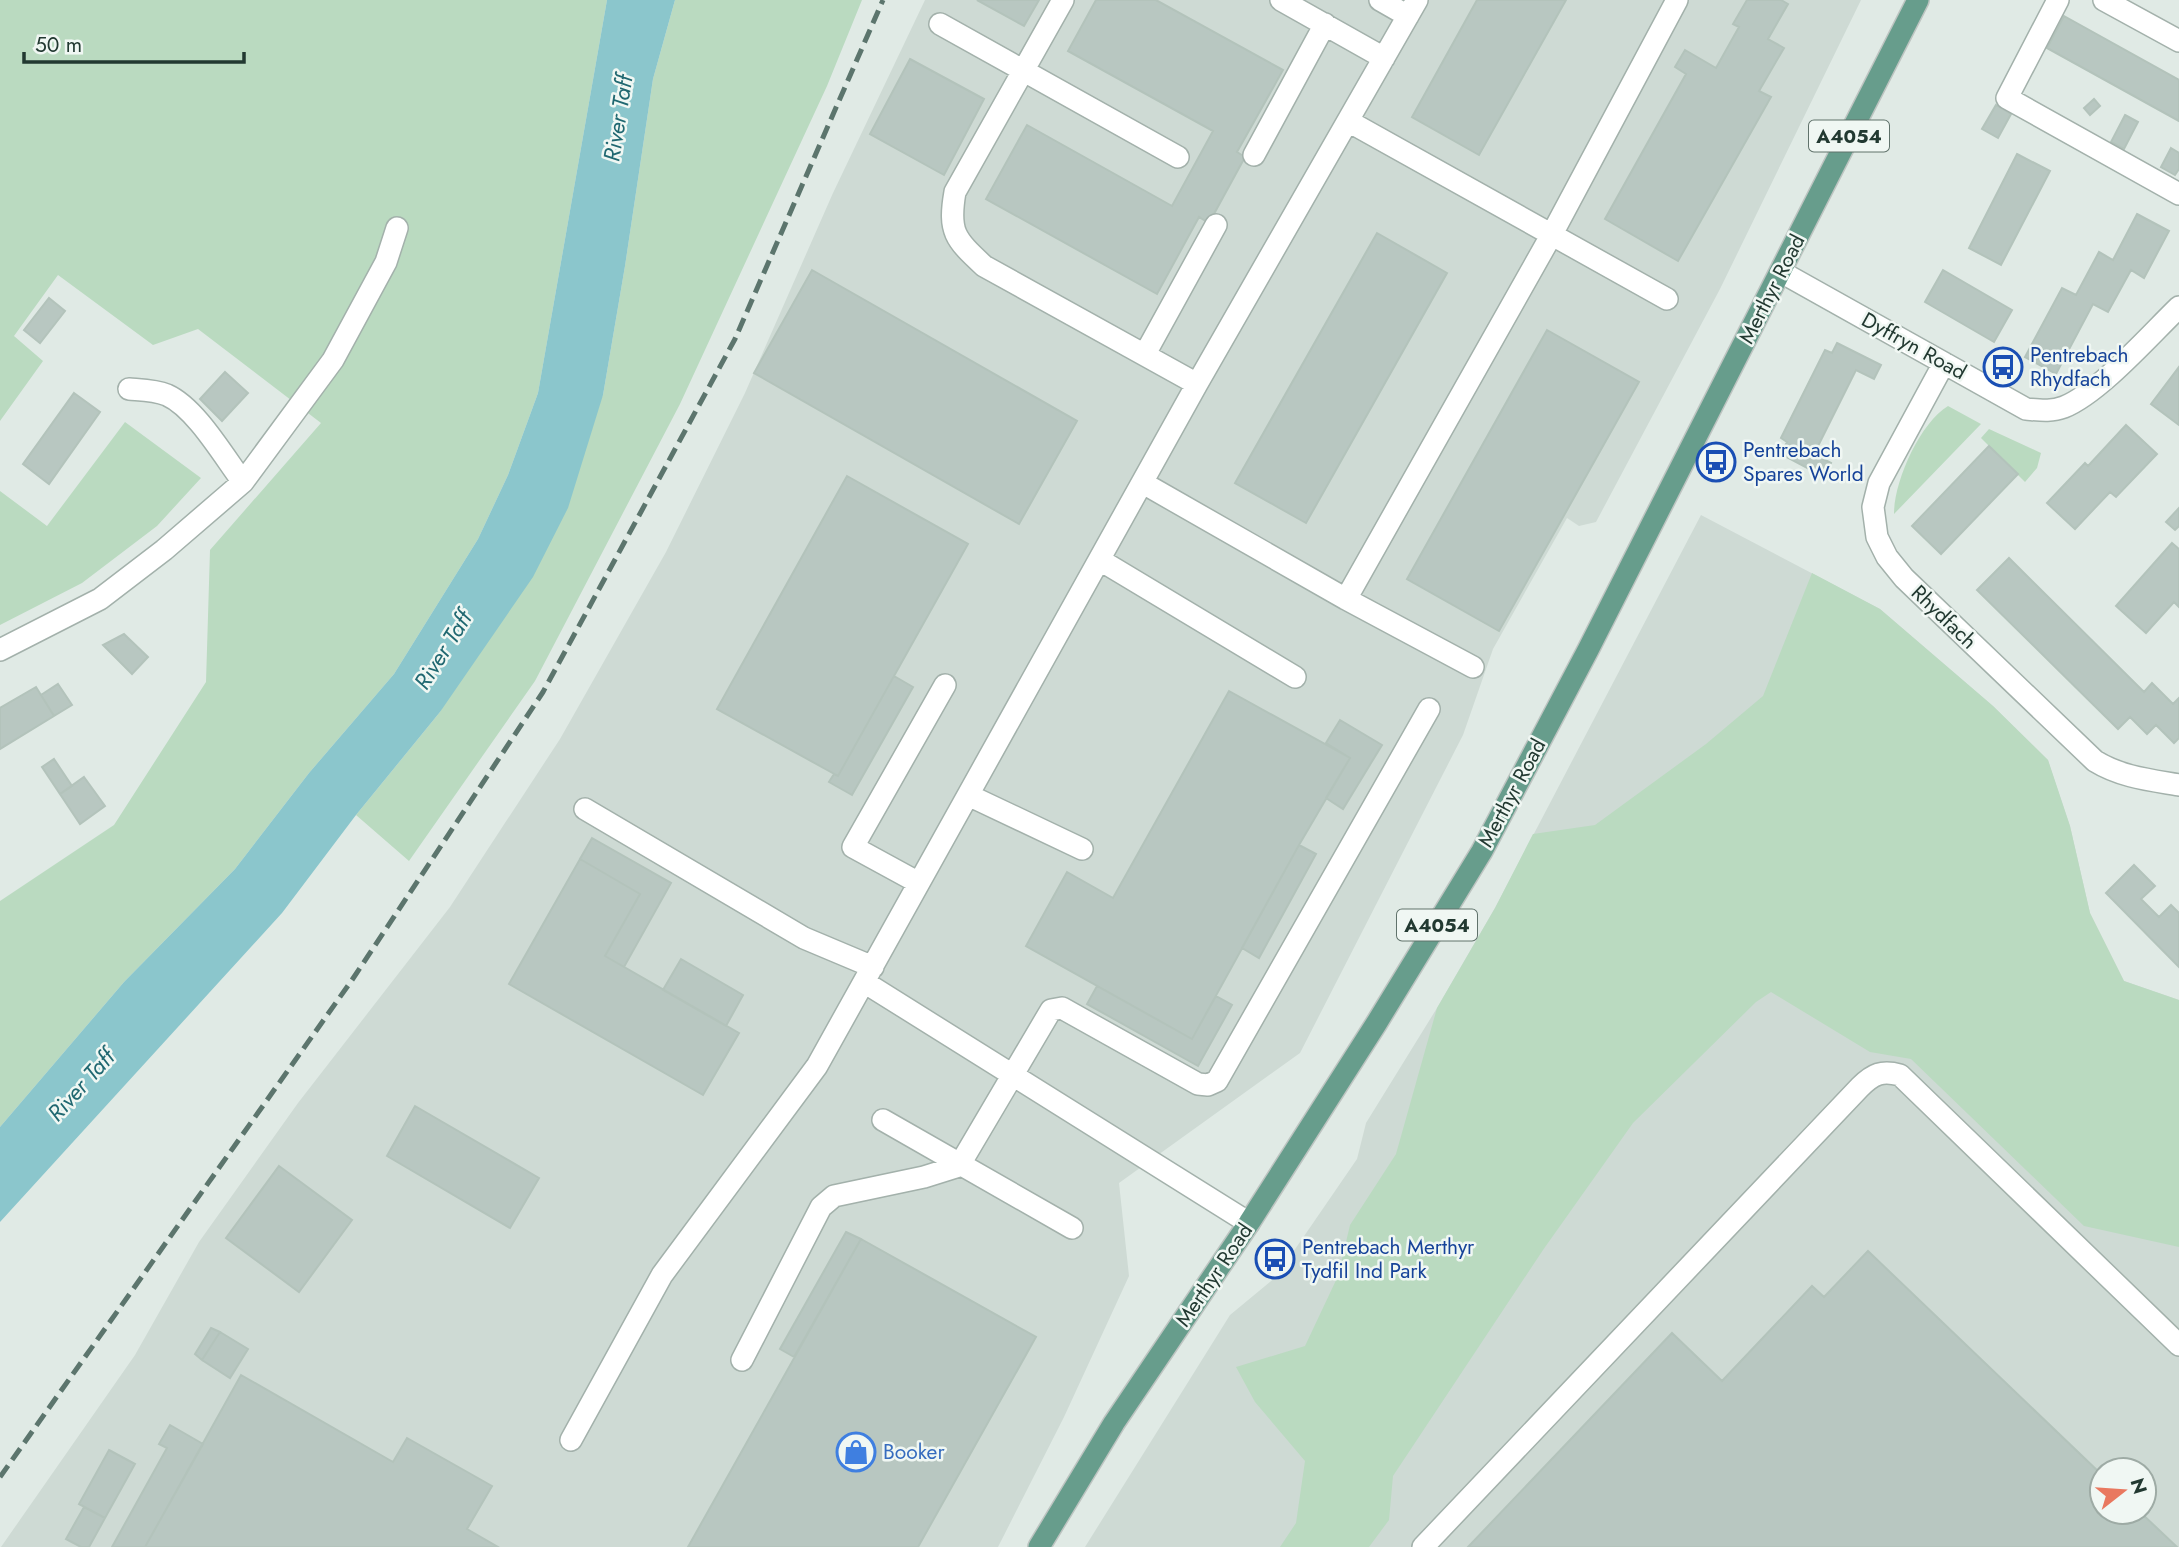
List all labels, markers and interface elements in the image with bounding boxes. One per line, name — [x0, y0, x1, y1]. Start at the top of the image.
scale bar — [24, 21, 245, 65]
text: 50 m — [35, 30, 82, 60]
water label: River Taff — [594, 69, 642, 164]
road number: A4054 — [1809, 120, 1889, 152]
street label: Merthyr Road — [1732, 229, 1812, 349]
street label: Dyffryn Road — [1856, 305, 1972, 387]
place label: Pentrebach Rhydfach — [2030, 340, 2129, 394]
bus stop icon: Pentrebach Rhydfach — [1982, 346, 2024, 388]
place label: Pentrebach Spares World — [1743, 435, 1864, 489]
bus stop icon: Pentrebach Spares World — [1695, 441, 1737, 483]
street label: Rhydfach — [1904, 578, 1984, 656]
water label: River Taff — [405, 601, 482, 696]
street label: Merthyr Road — [1471, 733, 1553, 853]
road number: A4054 — [1397, 909, 1477, 940]
water label: River Taff — [39, 1038, 125, 1129]
street label: Merthyr Road — [1168, 1217, 1260, 1333]
place label: Pentrebach Merthyr Tydfil Ind Park — [1302, 1232, 1475, 1286]
bus stop icon: Pentrebach Merthyr Tydfil Ind Park — [1254, 1238, 1296, 1280]
shop icon: Booker — [835, 1431, 877, 1473]
place label: Booker — [883, 1437, 945, 1467]
north arrow — [2088, 1456, 2158, 1526]
text: N — [2124, 1475, 2154, 1497]

